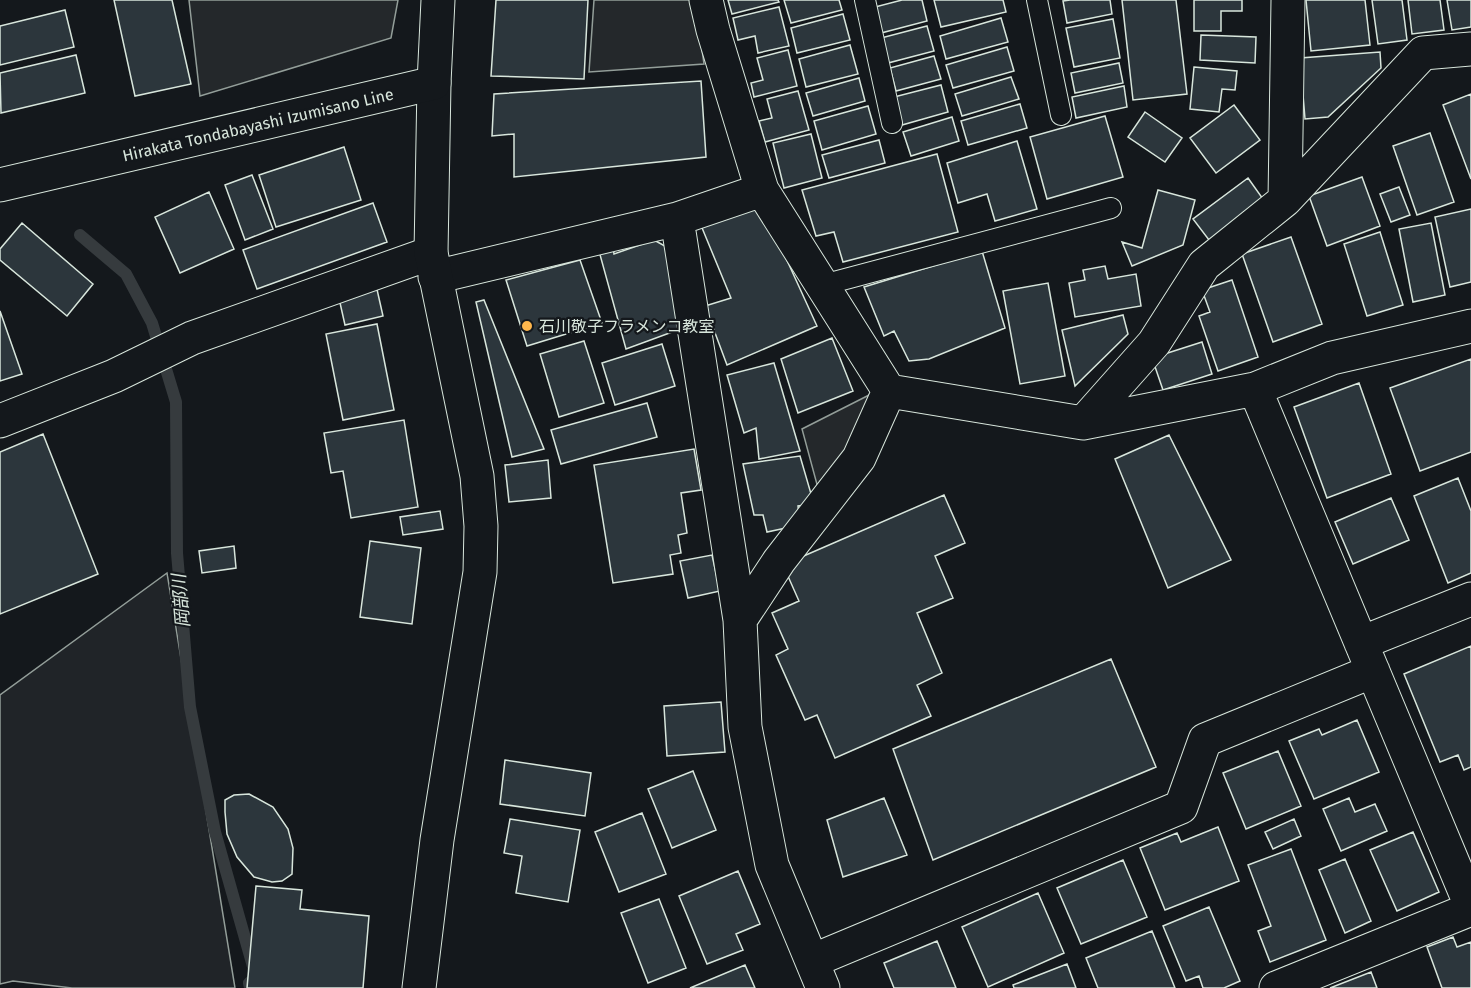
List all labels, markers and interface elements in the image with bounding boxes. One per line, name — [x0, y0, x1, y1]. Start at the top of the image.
street label: Hirakata Tondabayashi Izumisano Line — [121, 85, 395, 165]
place label: 石川敬子フラメンコ教室 — [539, 317, 715, 336]
marker: 石川敬子フラメンコ教室 — [520, 319, 534, 333]
water label: 岡部川 — [168, 571, 194, 629]

